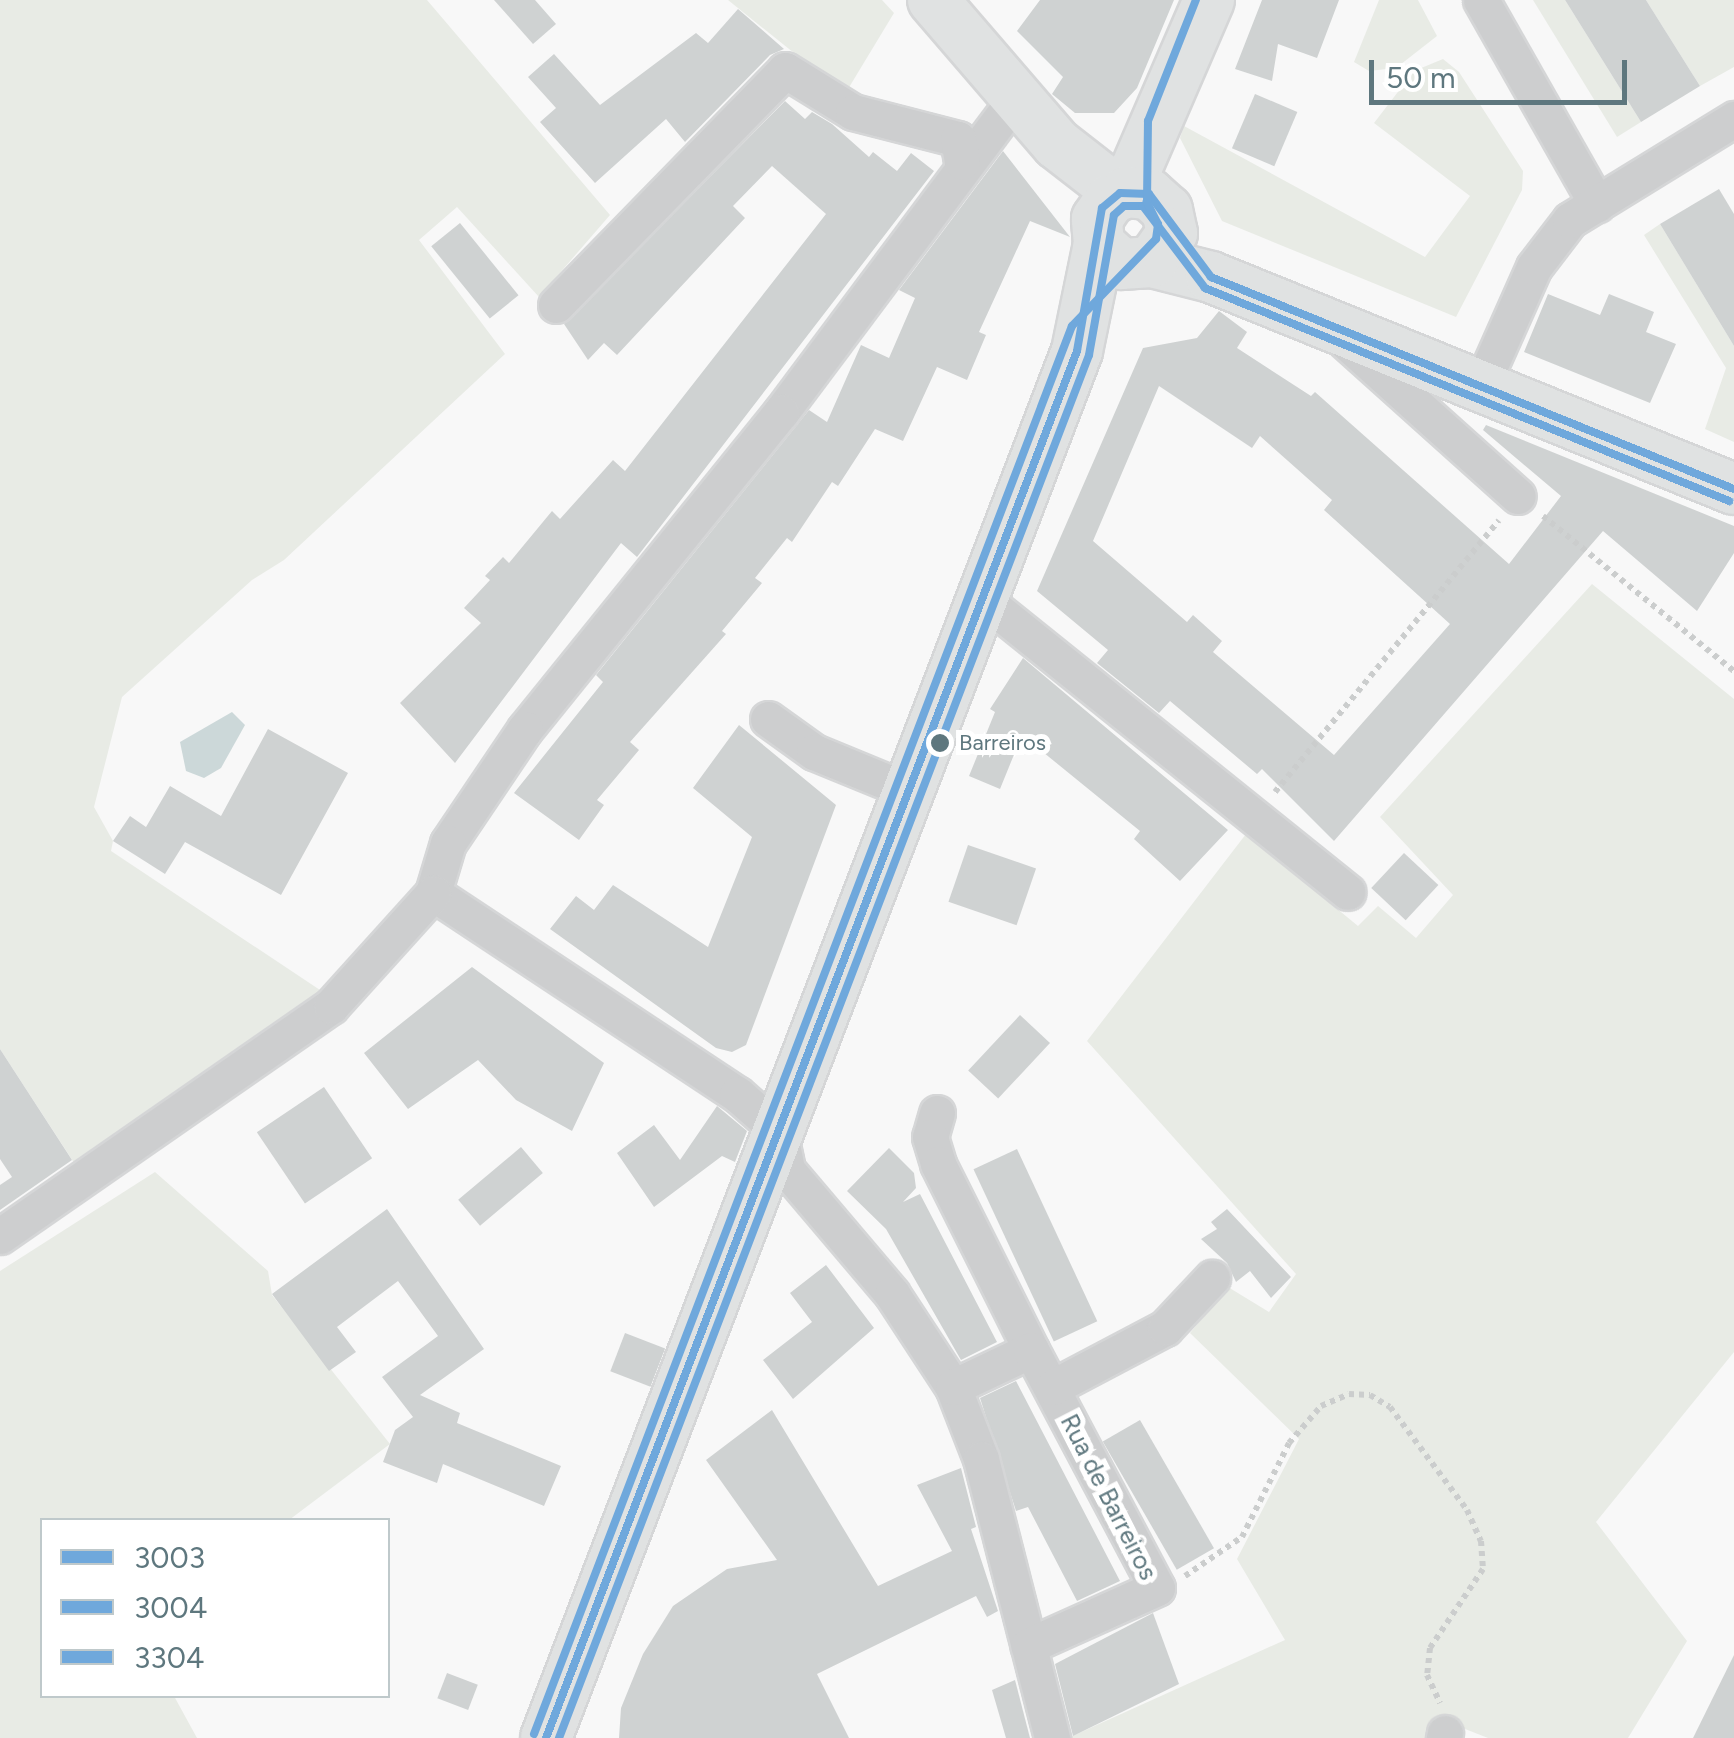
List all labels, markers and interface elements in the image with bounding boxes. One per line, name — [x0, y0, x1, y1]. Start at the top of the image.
scale bar — [1374, 40, 1632, 102]
text: 50 m — [1386, 59, 1455, 96]
place label: Barreiros — [959, 730, 1046, 756]
marker: Barreiros — [930, 733, 950, 753]
street label: Rua de Barreiros — [1054, 1409, 1164, 1585]
legend — [40, 1518, 390, 1698]
text: 3003 — [134, 1539, 205, 1576]
text: 3004 — [134, 1589, 207, 1626]
text: 3304 — [134, 1639, 205, 1676]

